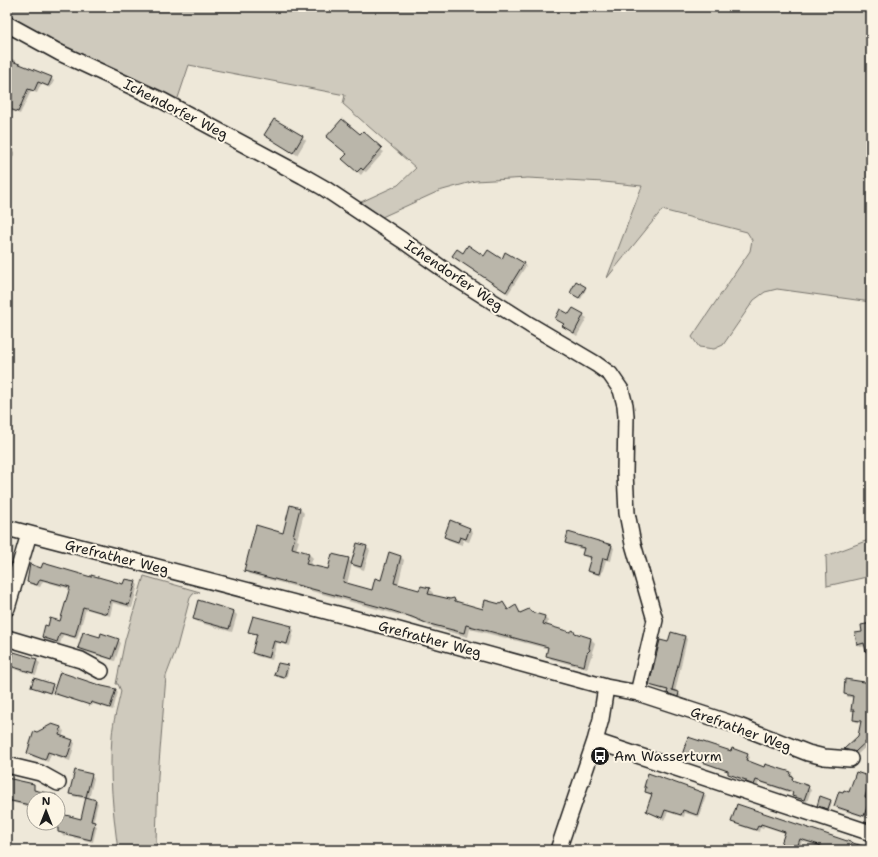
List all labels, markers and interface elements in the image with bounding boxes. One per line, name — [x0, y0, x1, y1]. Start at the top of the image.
street label: Ichendorfer Weg — [121, 75, 231, 143]
street label: Ichendorfer Weg — [401, 235, 507, 315]
street label: Grefrather Weg — [63, 535, 171, 579]
street label: Grefrather Weg — [376, 617, 484, 661]
street label: Grefrather Weg — [688, 702, 794, 756]
bus stop icon: Am Wasserturm — [589, 745, 611, 767]
place label: Am Wasserturm — [614, 747, 722, 765]
north arrow — [26, 791, 66, 831]
text: N — [42, 794, 51, 809]

